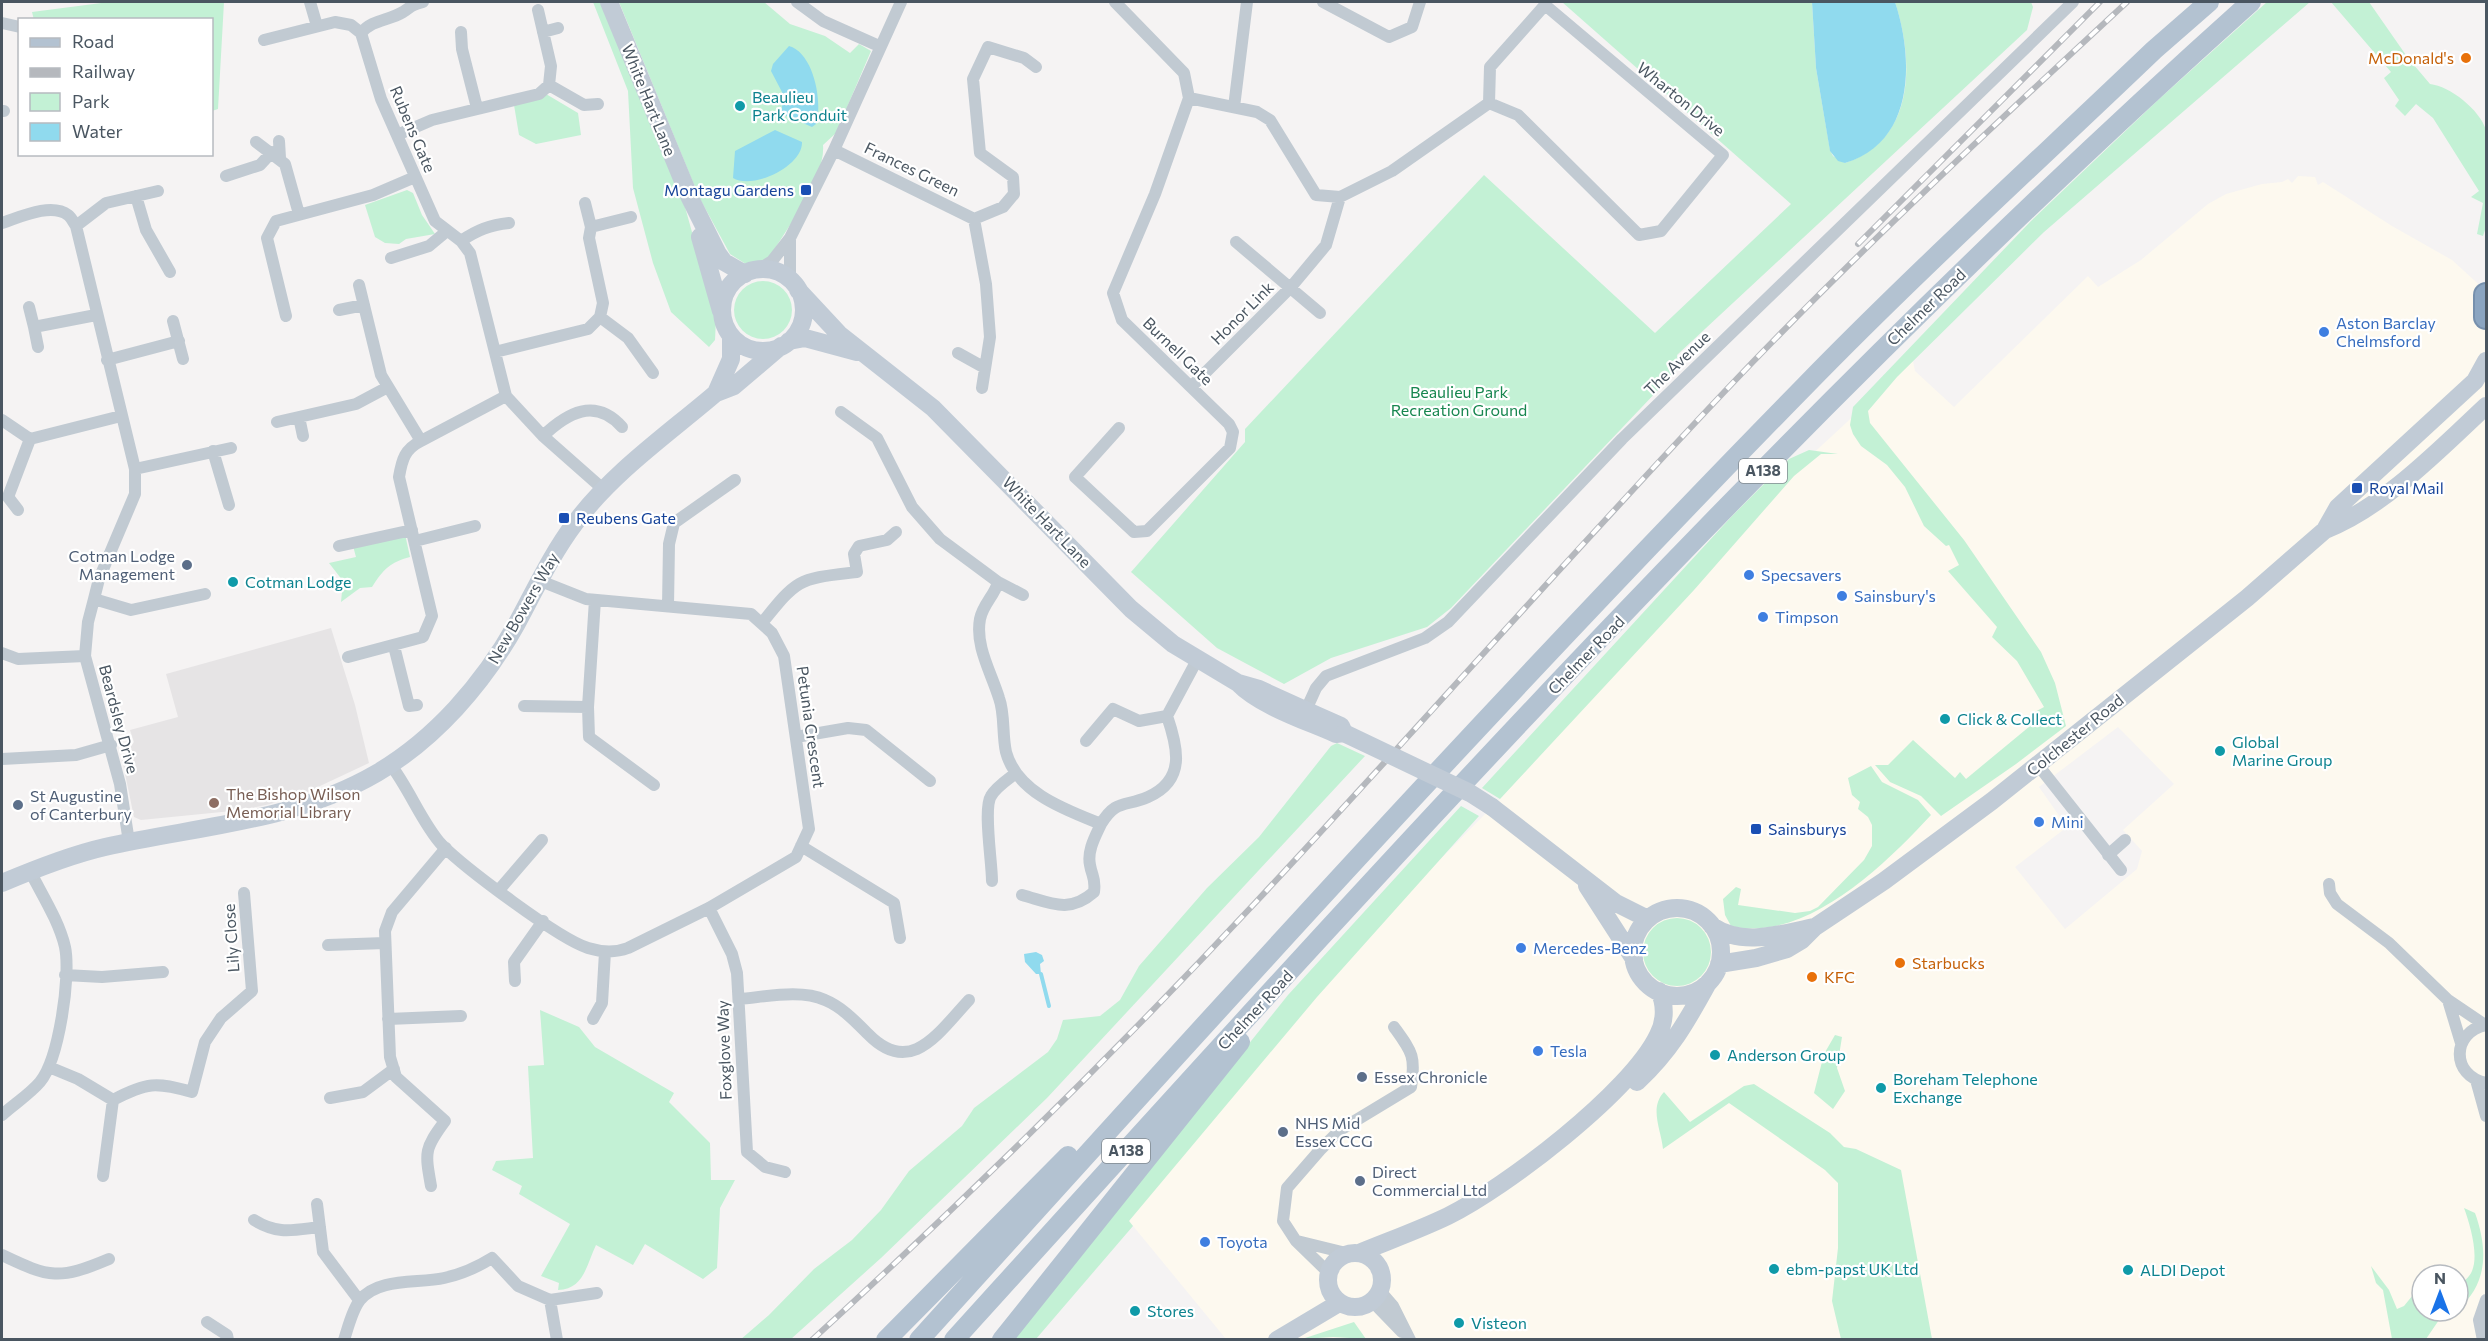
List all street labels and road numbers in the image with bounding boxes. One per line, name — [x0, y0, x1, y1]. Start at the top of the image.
street label: White Hart Lane — [618, 41, 681, 159]
street label: Wharton Drive — [1634, 58, 1729, 140]
street label: Rubens Gate — [387, 83, 440, 175]
street label: Frances Green — [862, 137, 963, 200]
street label: Chelmer Road — [1882, 264, 1969, 349]
street label: Honor Link — [1206, 277, 1277, 348]
street label: Burnell Gate — [1140, 313, 1217, 389]
street label: The Avenue — [1640, 327, 1714, 399]
road number: A138 — [1739, 459, 1787, 483]
street label: White Hart Lane — [999, 472, 1096, 571]
street label: New Bowers Way — [483, 549, 562, 667]
street label: Chelmer Road — [1543, 611, 1628, 698]
street label: Beardsley Drive — [96, 662, 143, 775]
street label: Petunia Crescent — [794, 665, 830, 790]
street label: Colchester Road — [2022, 690, 2127, 779]
street label: Lily Close — [219, 903, 242, 973]
street label: Chelmer Road — [1213, 966, 1296, 1053]
street label: Foxglove Way — [712, 1000, 735, 1100]
road number: A138 — [1102, 1139, 1150, 1163]

